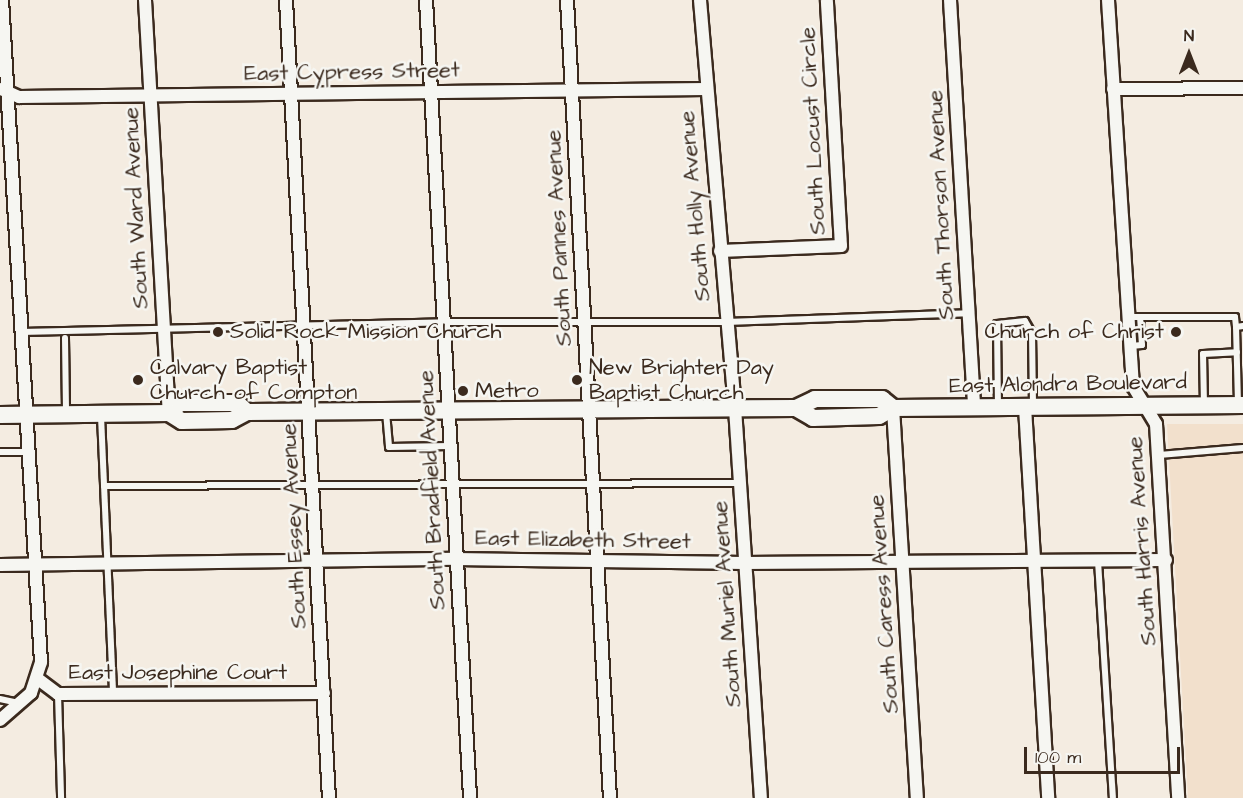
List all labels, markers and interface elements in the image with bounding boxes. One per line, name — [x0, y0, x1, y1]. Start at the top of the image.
north arrow — [1159, 24, 1219, 84]
text: N — [1184, 25, 1194, 47]
street label: South Locust Circle — [794, 26, 832, 236]
street label: East Cypress Street — [244, 57, 460, 87]
street label: South Thorson Avenue — [922, 89, 960, 321]
street label: South Ward Avenue — [118, 107, 154, 309]
street label: South Holly Avenue — [674, 110, 716, 302]
street label: South Pannes Avenue — [540, 129, 578, 347]
place label: Solid Rock Mission Church — [230, 319, 501, 345]
place label: Church of Christ — [984, 319, 1164, 345]
marker: Solid Rock Mission Church — [211, 325, 225, 339]
marker: Church of Christ — [1169, 325, 1183, 339]
place label: Calvary Baptist Church of Compton — [150, 354, 357, 406]
place label: New Brighter Day Baptist Church — [589, 354, 774, 406]
street label: East Alondra Boulevard — [949, 369, 1187, 399]
street label: South Bradfield Avenue — [413, 370, 451, 610]
marker: Calvary Baptist Church of Compton — [131, 373, 145, 387]
marker: New Brighter Day Baptist Church — [570, 373, 584, 387]
place label: Metro — [475, 378, 539, 404]
marker: Metro — [456, 384, 470, 398]
street label: South Essey Avenue — [275, 423, 313, 629]
street label: South Harris Avenue — [1122, 435, 1162, 647]
street label: South Caress Avenue — [863, 494, 905, 714]
street label: South Muriel Avenue — [707, 500, 747, 708]
street label: East Elizabeth Street — [475, 525, 691, 555]
street label: East Josephine Court — [69, 660, 287, 686]
scale bar — [1027, 735, 1183, 773]
text: 100 m — [1035, 745, 1081, 770]

